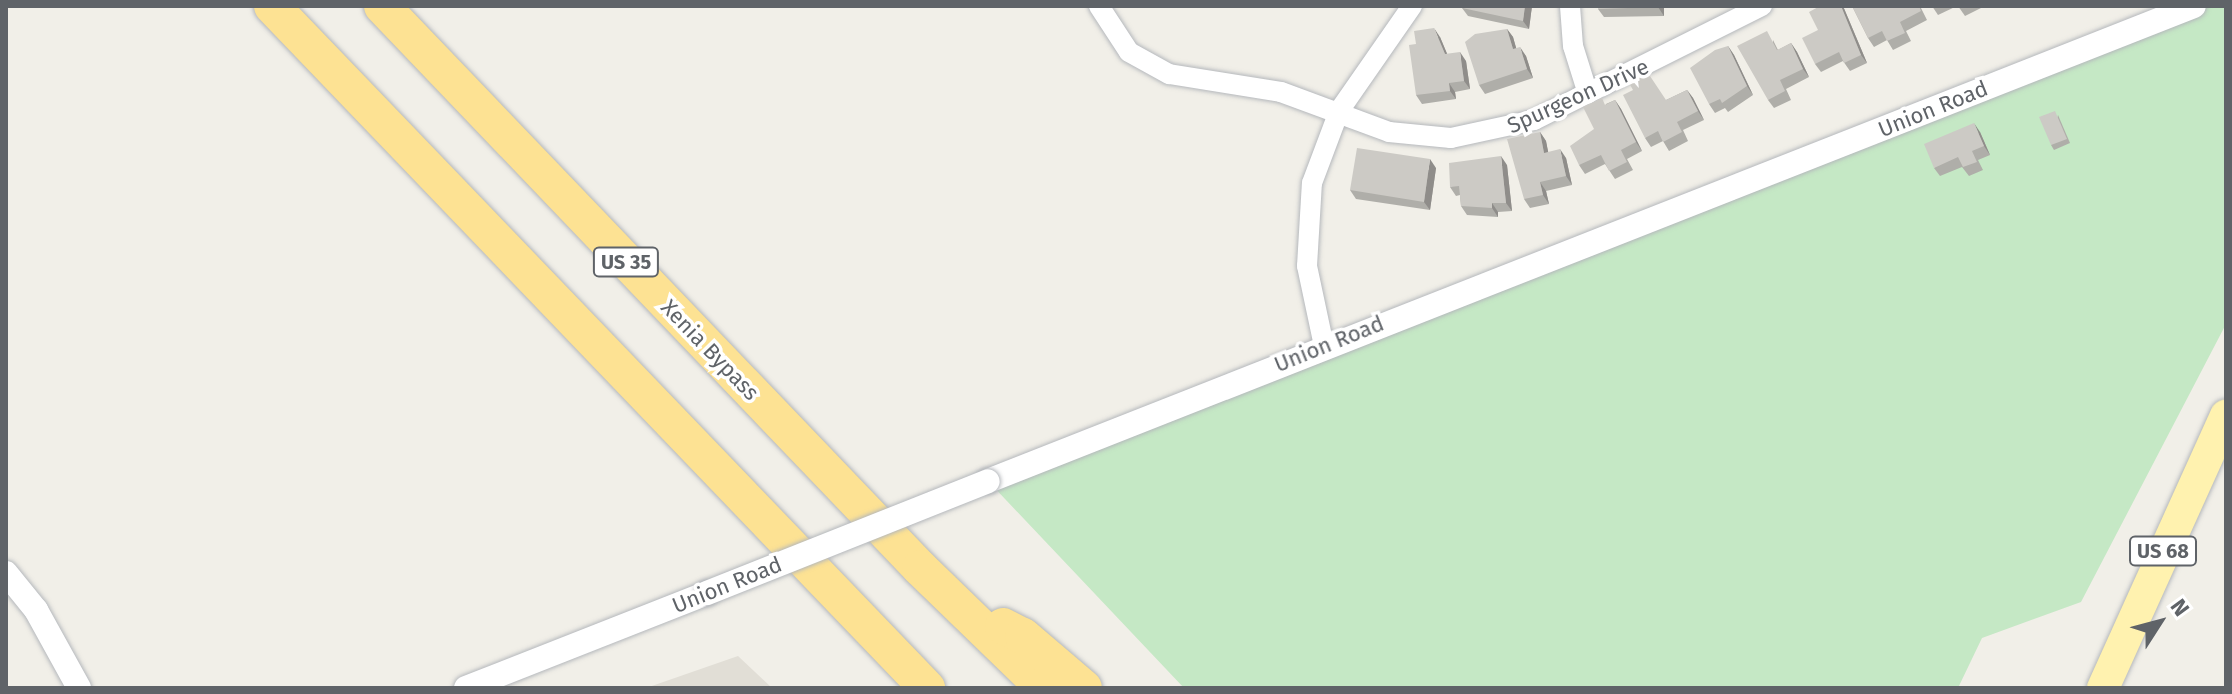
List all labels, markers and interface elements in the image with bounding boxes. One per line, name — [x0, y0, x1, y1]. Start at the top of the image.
street label: Spurgeon Drive — [1503, 53, 1653, 139]
street label: Union Road — [1874, 75, 1992, 143]
road number: US 35 — [592, 246, 660, 278]
street label: Xenia Bypass — [655, 294, 765, 406]
street label: Union Road — [1270, 310, 1388, 378]
road number: US 68 — [2129, 535, 2197, 567]
street label: Union Road — [668, 551, 786, 619]
north arrow — [2120, 582, 2200, 662]
text: N — [2165, 594, 2195, 621]

